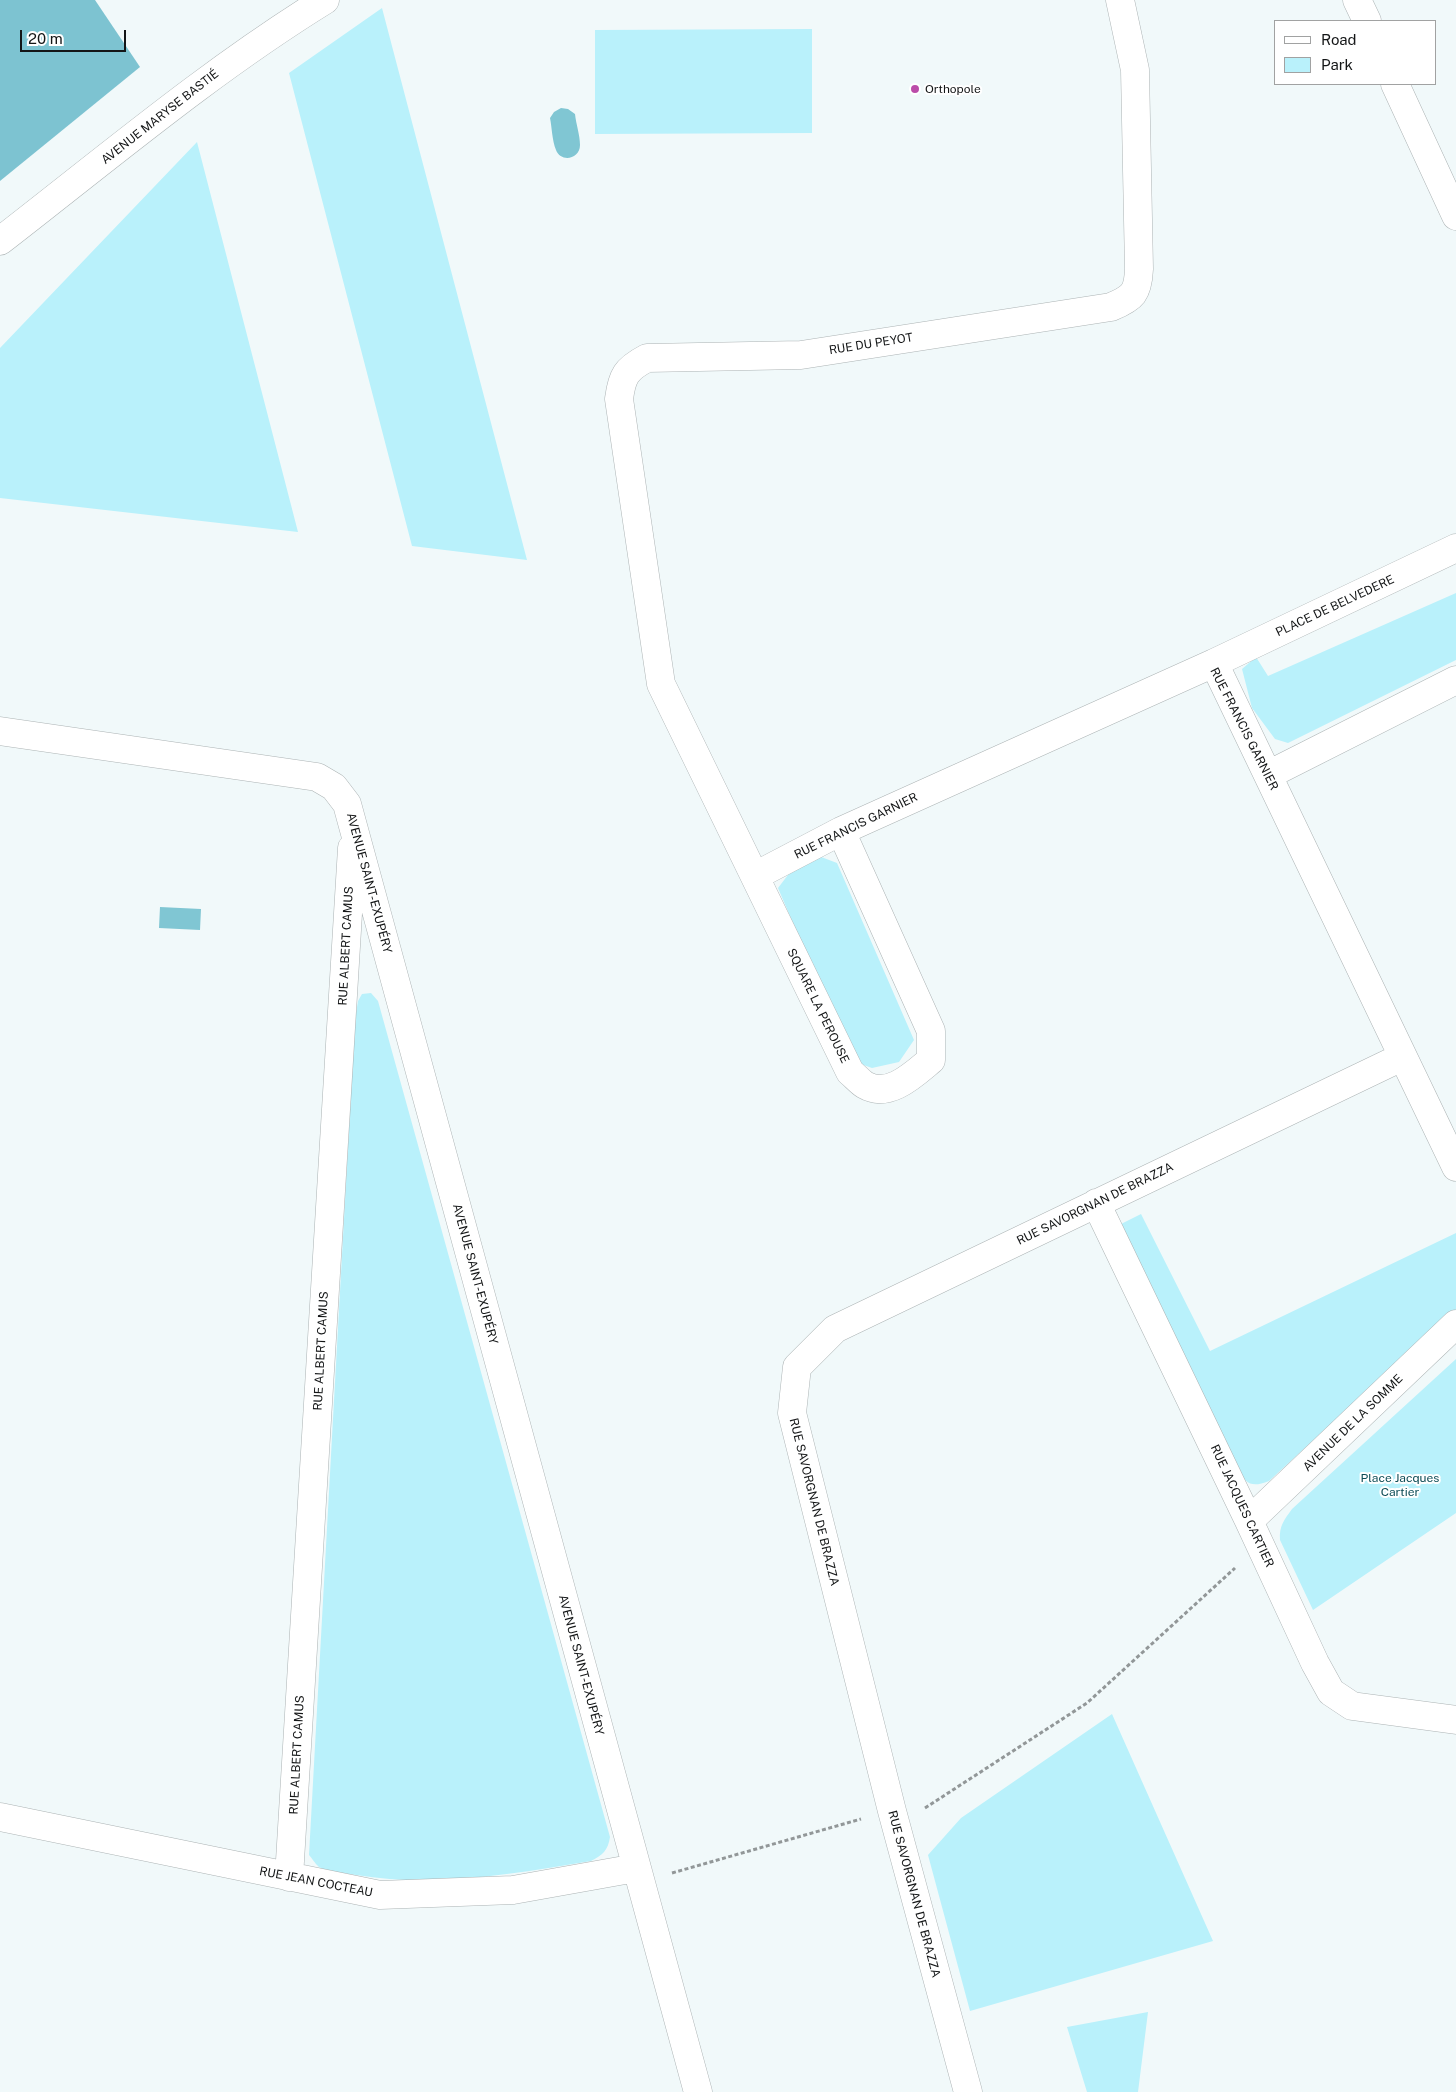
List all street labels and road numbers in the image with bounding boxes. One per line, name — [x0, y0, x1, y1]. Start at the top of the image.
street label: AVENUE MARYSE BASTIÉ — [98, 67, 222, 167]
street label: RUE DU PEYOT — [828, 330, 914, 358]
street label: PLACE DE BELVEDERE — [1274, 572, 1396, 640]
street label: RUE FRANCIS GARNIER — [1207, 665, 1281, 793]
street label: RUE FRANCIS GARNIER — [792, 790, 920, 862]
street label: AVENUE SAINT-EXUPÉRY — [343, 811, 395, 955]
street label: RUE ALBERT CAMUS — [336, 886, 356, 1006]
street label: SQUARE LA PEROUSE — [784, 946, 852, 1066]
street label: RUE SAVORGNAN DE BRAZZA — [1014, 1160, 1176, 1248]
street label: AVENUE SAINT-EXUPÉRY — [449, 1202, 501, 1346]
street label: RUE ALBERT CAMUS — [311, 1291, 331, 1411]
street label: AVENUE DE LA SOMME — [1300, 1372, 1406, 1474]
street label: RUE SAVORGNAN DE BRAZZA — [786, 1417, 842, 1587]
street label: RUE JACQUES CARTIER — [1207, 1442, 1277, 1570]
street label: AVENUE SAINT-EXUPÉRY — [555, 1593, 607, 1737]
street label: RUE ALBERT CAMUS — [287, 1695, 307, 1815]
street label: RUE SAVORGNAN DE BRAZZA — [885, 1809, 943, 1979]
street label: RUE JEAN COCTEAU — [258, 1864, 374, 1900]

